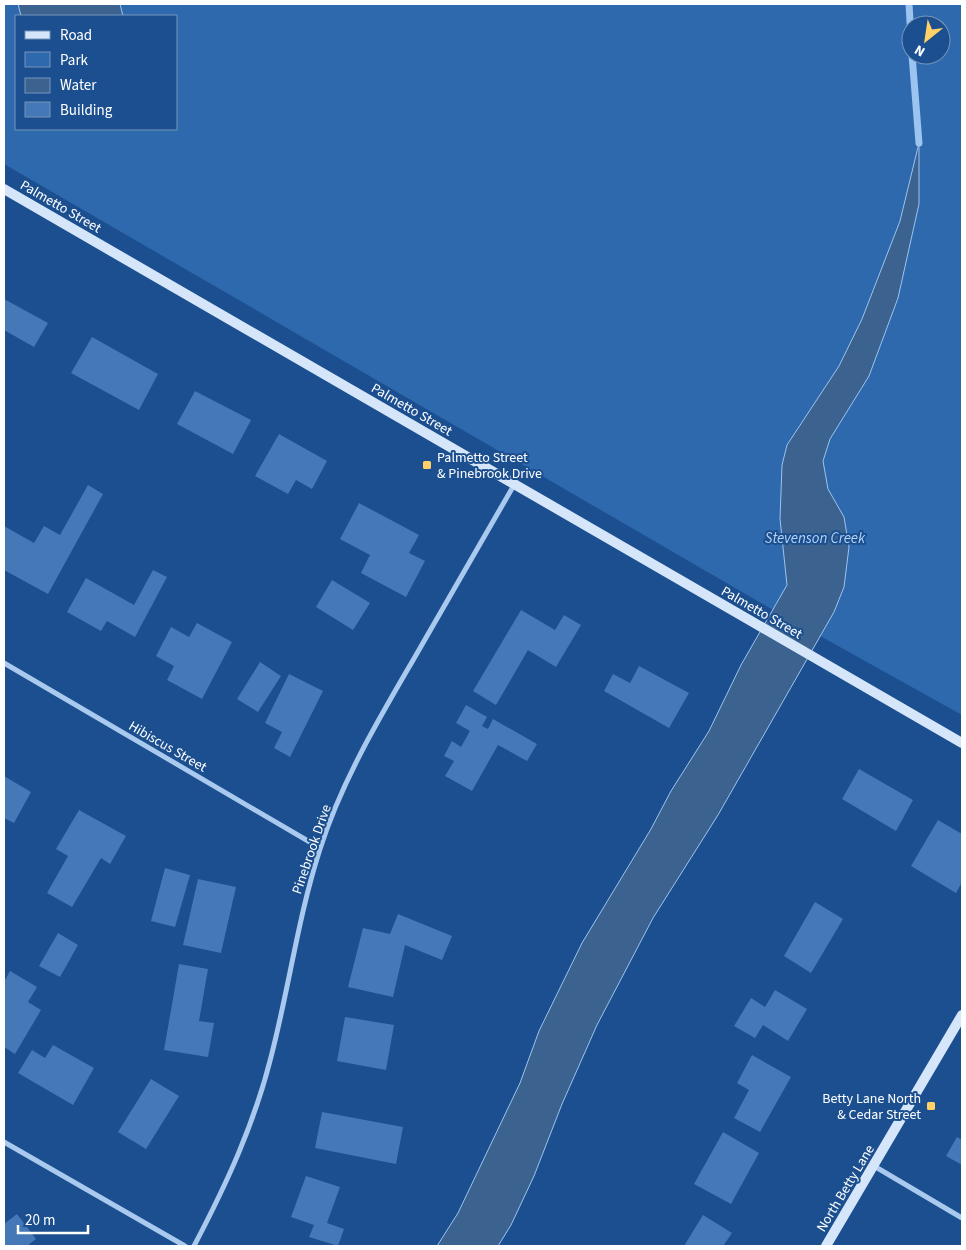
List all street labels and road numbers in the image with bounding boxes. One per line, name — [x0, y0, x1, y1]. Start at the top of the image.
street label: Palmetto Street — [16, 175, 105, 238]
street label: Palmetto Street — [367, 378, 456, 441]
street label: Palmetto Street — [717, 581, 806, 644]
street label: Hibiscus Street — [125, 716, 211, 777]
street label: Pinebrook Drive — [287, 802, 337, 897]
street label: North Betty Lane — [812, 1141, 880, 1236]

